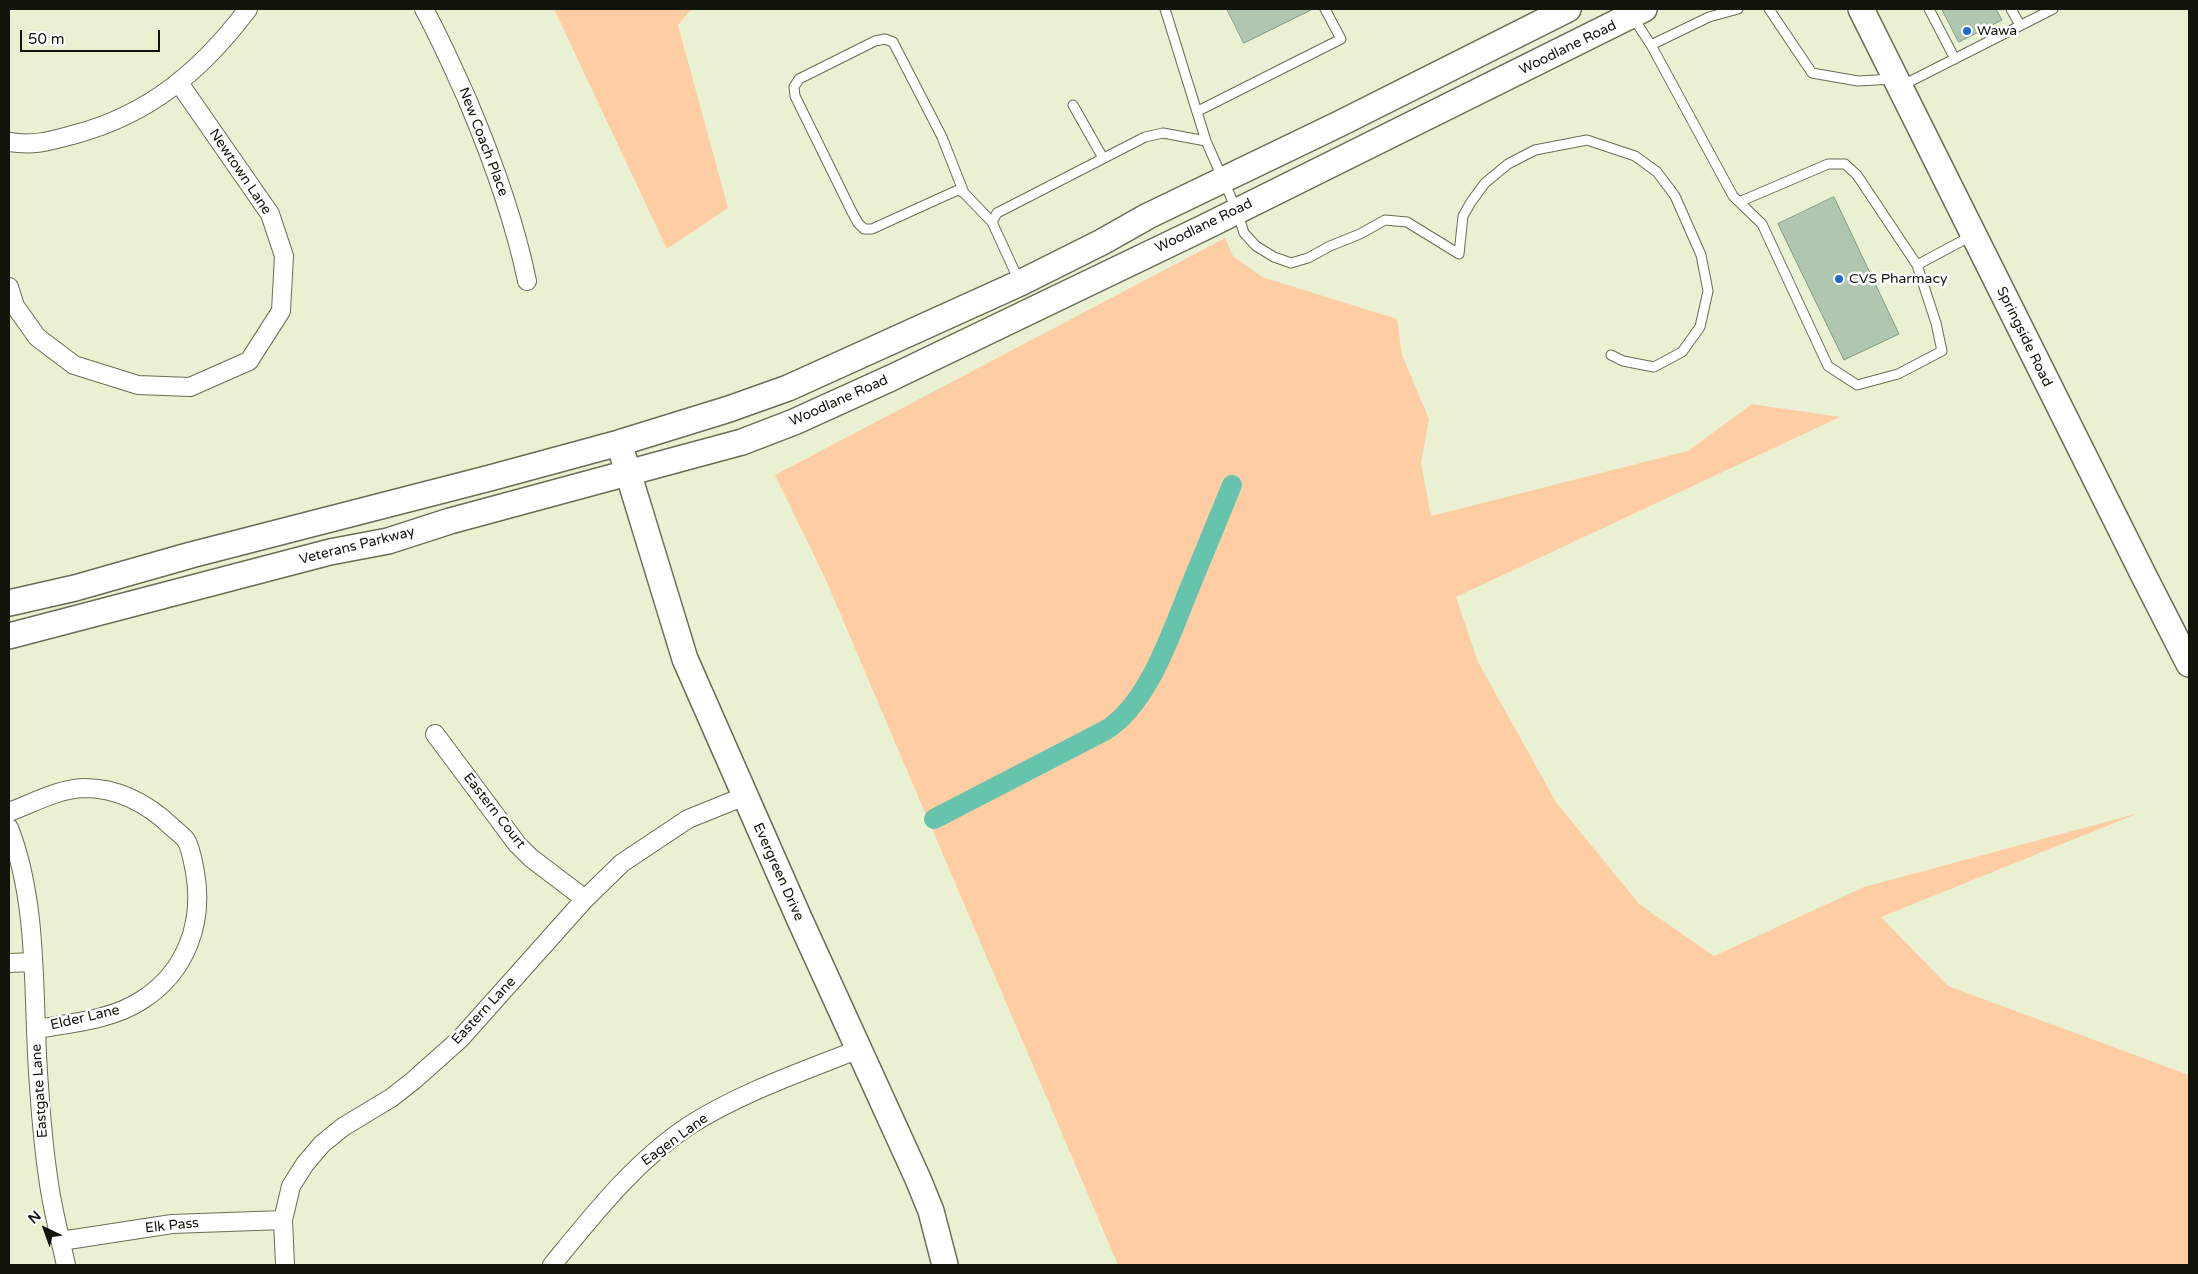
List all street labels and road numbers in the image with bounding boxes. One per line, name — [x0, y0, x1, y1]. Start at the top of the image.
street label: Woodlane Road — [1517, 17, 1619, 79]
street label: New Coach Place — [455, 85, 511, 199]
street label: Newtown Lane — [205, 126, 275, 218]
street label: Woodlane Road — [1153, 195, 1255, 257]
street label: Springside Road — [1992, 284, 2056, 390]
street label: Woodlane Road — [787, 372, 891, 430]
street label: Veterans Parkway — [298, 524, 416, 568]
street label: Eastern Court — [459, 770, 529, 852]
street label: Evergreen Drive — [749, 820, 807, 924]
street label: Eastern Lane — [448, 974, 520, 1048]
street label: Elder Lane — [49, 1002, 121, 1034]
street label: Eastgate Lane — [28, 1043, 52, 1139]
street label: Eagen Lane — [639, 1110, 711, 1170]
street label: Elk Pass — [144, 1215, 200, 1237]

